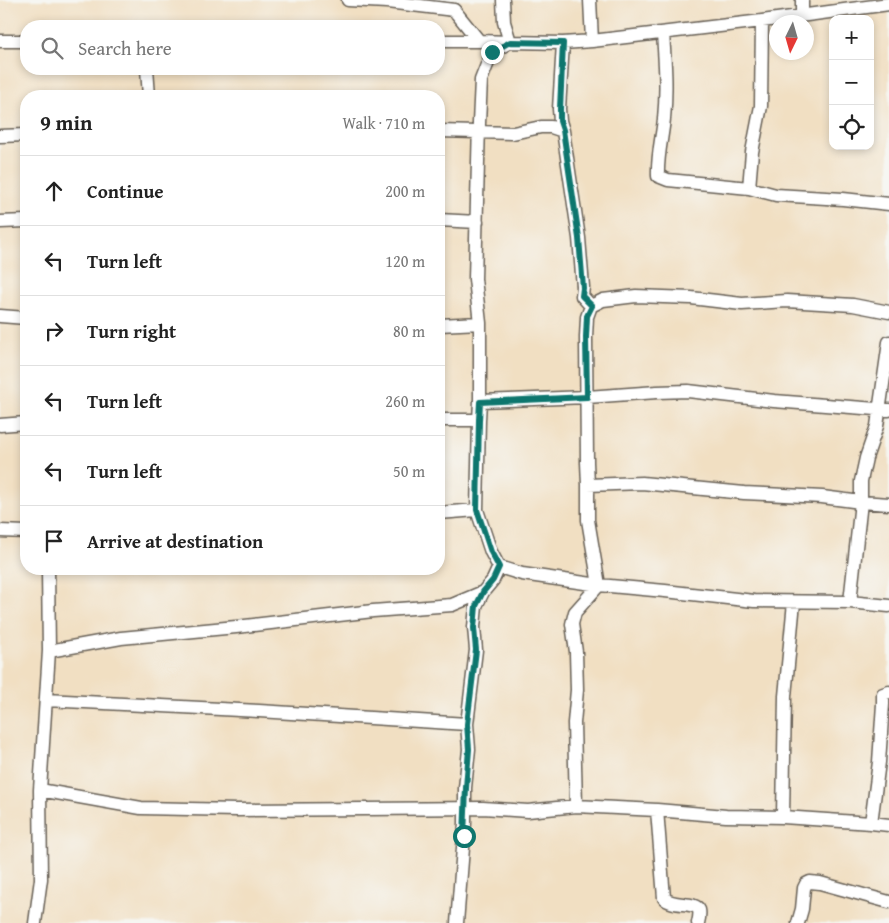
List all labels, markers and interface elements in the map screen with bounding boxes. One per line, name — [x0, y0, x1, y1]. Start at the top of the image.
north arrow — [769, 15, 814, 60]
map controls — [829, 15, 874, 150]
button: + — [829, 15, 874, 60]
search box — [20, 20, 445, 75]
icon: search — [38, 34, 66, 62]
text: Search here — [78, 34, 172, 62]
route end — [481, 41, 504, 64]
button: − — [829, 60, 874, 105]
button: locate — [829, 105, 874, 150]
text: 9 min — [40, 107, 92, 138]
text: Walk · 710 m — [342, 111, 425, 135]
icon: ahead — [40, 177, 68, 205]
text: Continue — [87, 177, 164, 205]
text: 200 m — [385, 179, 425, 203]
icon: left — [40, 247, 68, 275]
text: Turn left — [87, 247, 162, 275]
text: 120 m — [385, 249, 425, 273]
icon: right — [40, 317, 68, 345]
text: Turn right — [87, 317, 176, 345]
text: 80 m — [393, 319, 425, 343]
icon: left — [40, 387, 68, 415]
text: Turn left — [87, 387, 162, 415]
text: 260 m — [385, 389, 425, 413]
icon: left — [40, 457, 68, 485]
text: Turn left — [87, 457, 162, 485]
text: 50 m — [393, 459, 425, 483]
icon: arrive — [40, 527, 68, 555]
text: Arrive at destination — [87, 527, 263, 555]
route start — [453, 825, 476, 848]

